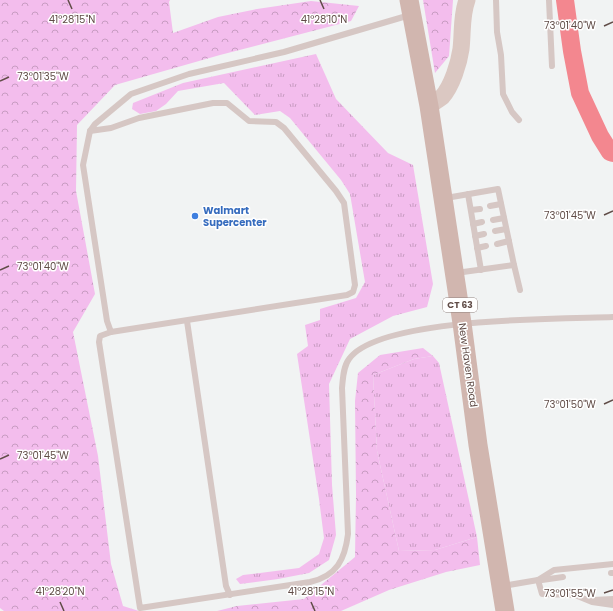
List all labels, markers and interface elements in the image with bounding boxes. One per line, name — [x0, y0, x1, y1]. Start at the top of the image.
text: 41°28'15"N — [49, 12, 95, 27]
text: 41°28'10"N — [301, 12, 347, 27]
text: 73°01'40"W — [544, 18, 596, 33]
text: 73°01'35"W — [17, 69, 69, 84]
place label: Walmart Supercenter — [203, 203, 267, 230]
text: 73°01'45"W — [544, 208, 596, 223]
marker: Walmart Supercenter — [190, 211, 200, 221]
text: 73°01'40"W — [17, 259, 69, 274]
road number: CT 63 — [443, 298, 477, 312]
street label: New Haven Road — [455, 322, 481, 408]
text: 73°01'50"W — [544, 397, 596, 412]
text: 73°01'45"W — [17, 448, 69, 463]
text: 41°28'20"N — [35, 584, 85, 599]
text: 41°28'15"N — [288, 584, 334, 599]
text: 73°01'55"W — [544, 586, 596, 601]

